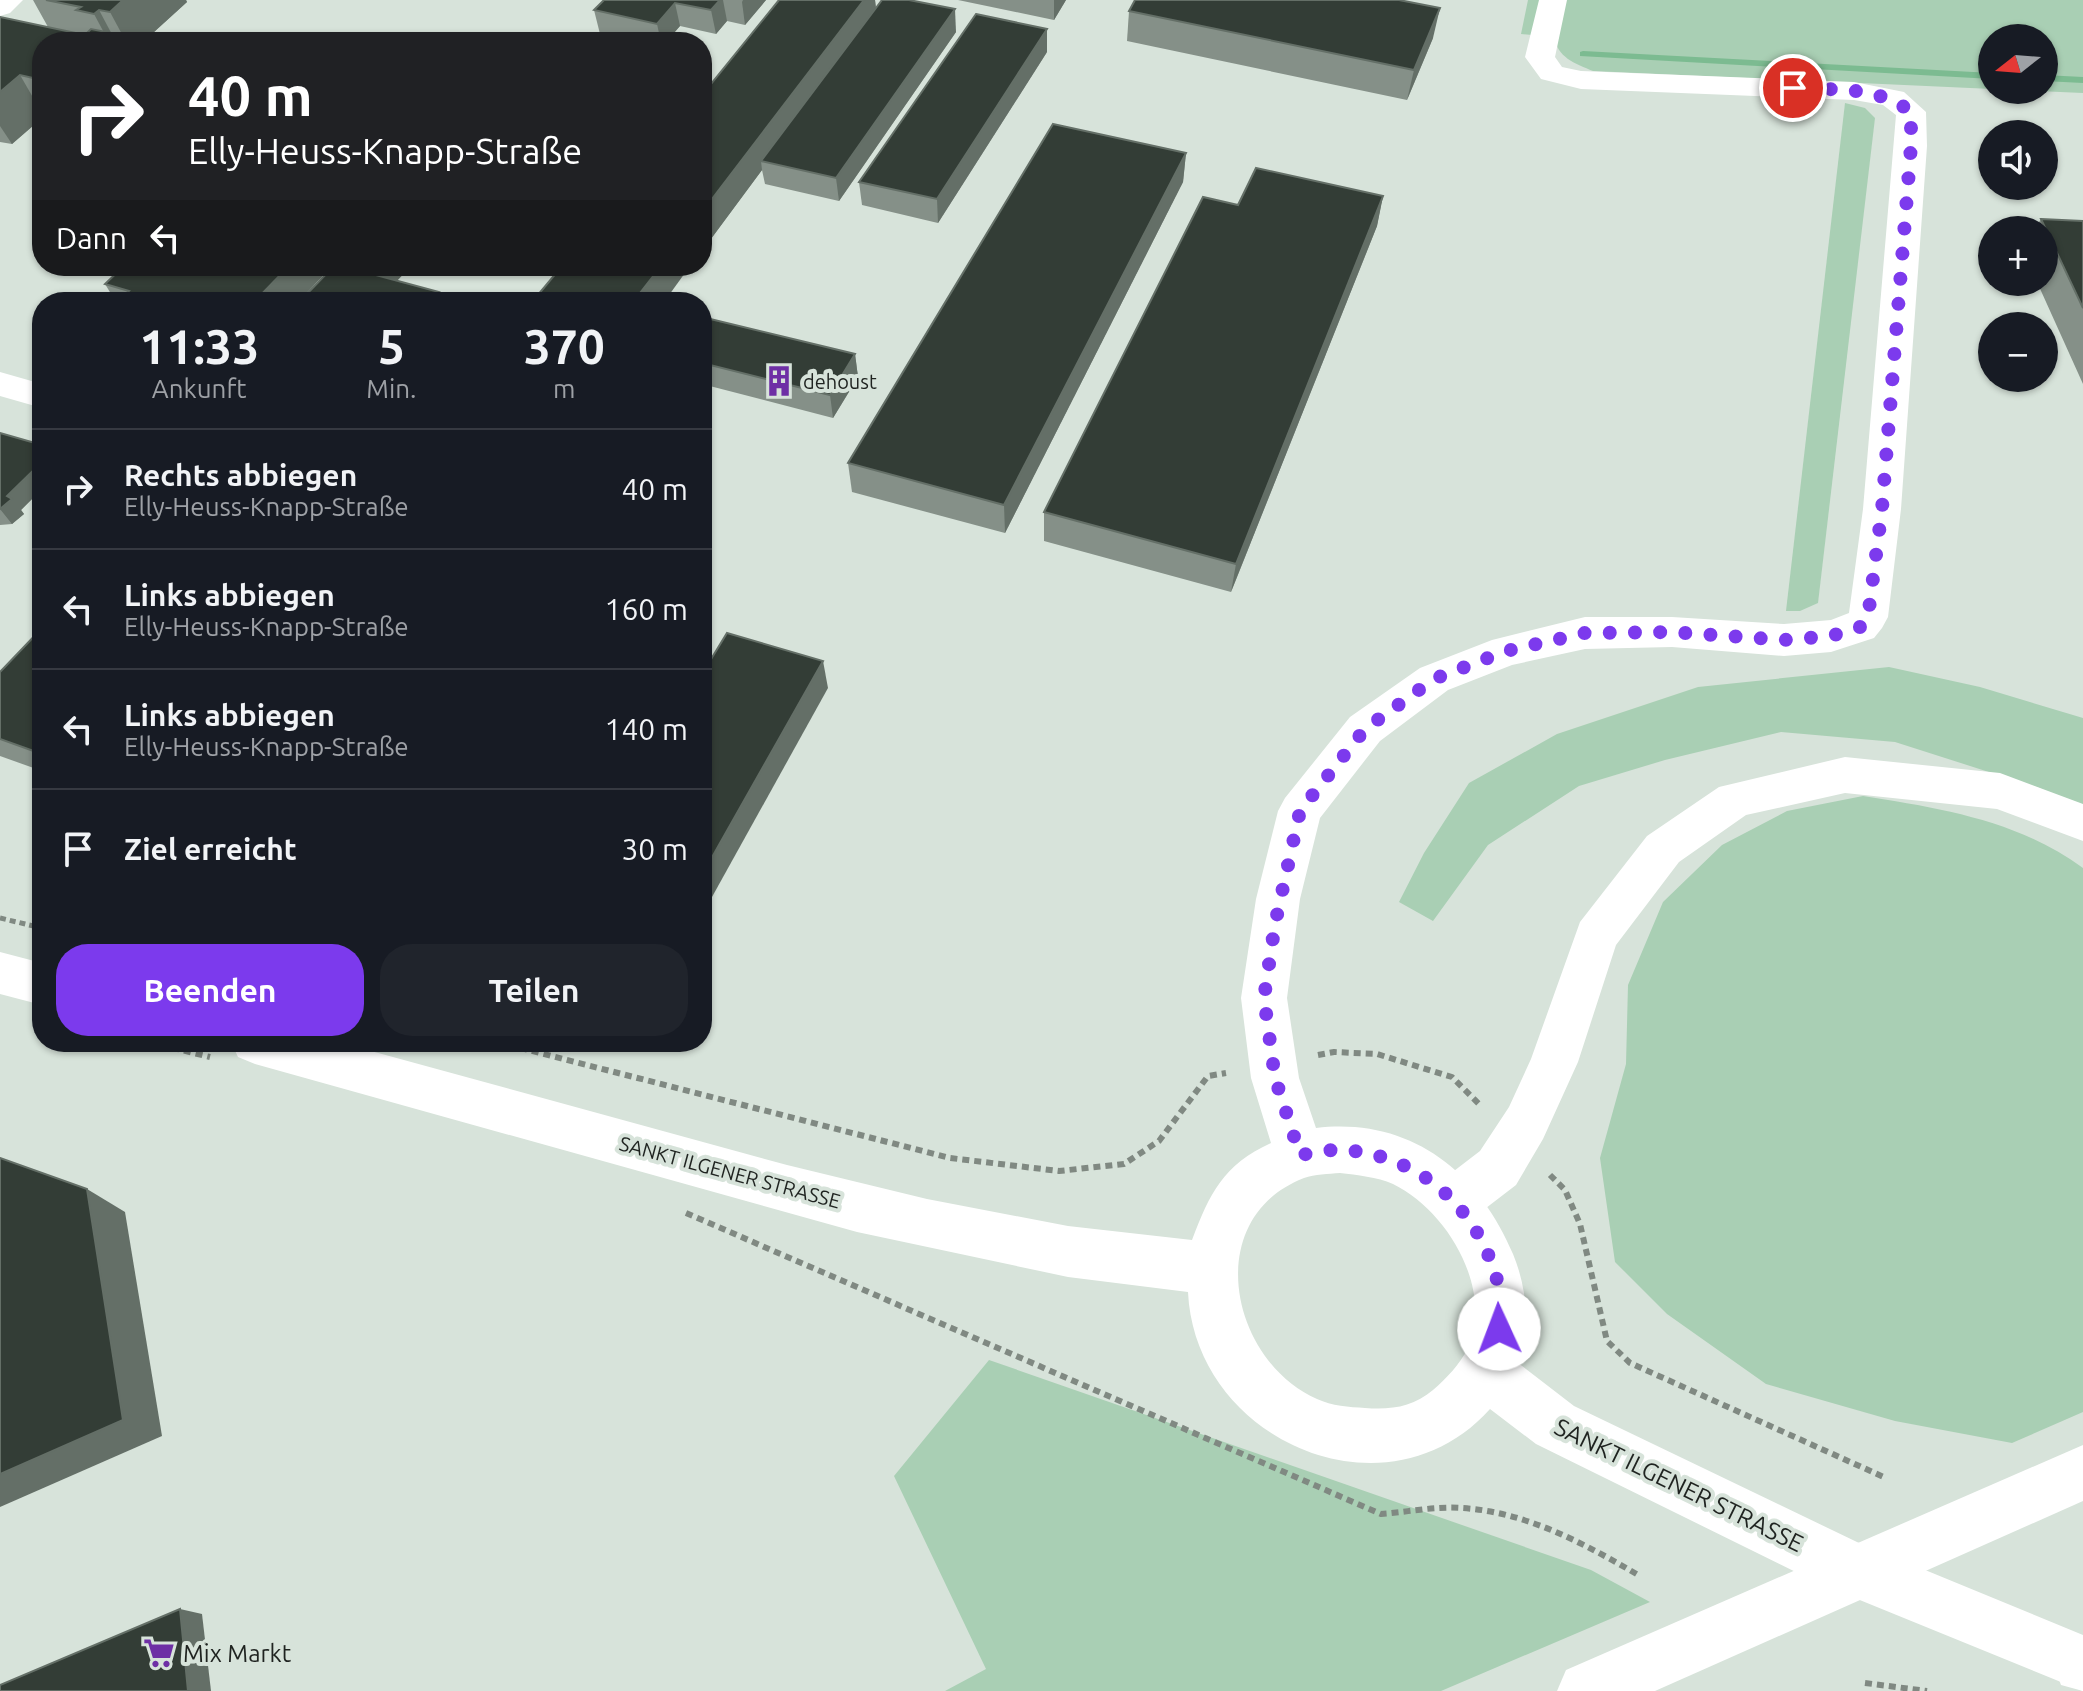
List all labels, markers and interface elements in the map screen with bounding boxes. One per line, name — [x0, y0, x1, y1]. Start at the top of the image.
north arrow — [1978, 24, 2058, 104]
map controls — [1978, 24, 2058, 392]
pin — [1759, 54, 1827, 122]
icon: right — [56, 64, 160, 168]
text: 40 m — [188, 64, 313, 127]
icon: arrive — [1771, 66, 1815, 110]
button: sound — [1978, 120, 2058, 200]
text: Elly-Heuss-Knapp-Straße — [188, 130, 582, 171]
icon: left — [143, 216, 187, 260]
button: + — [1978, 216, 2058, 296]
text: Dann — [56, 221, 127, 255]
button: − — [1978, 312, 2058, 392]
text: 11:33 — [139, 319, 259, 373]
text: 5 — [378, 319, 405, 373]
text: 370 — [524, 319, 605, 373]
building icon: dehoust — [762, 364, 796, 398]
place label: dehoust — [803, 370, 877, 393]
text: Ankunft — [152, 374, 247, 403]
text: Min. — [366, 374, 417, 403]
text: m — [553, 374, 575, 403]
text: Rechts abbiegen — [124, 458, 357, 492]
icon: right — [56, 467, 100, 511]
text: 40 m — [621, 472, 688, 506]
text: Elly-Heuss-Knapp-Straße — [124, 492, 409, 521]
text: Links abbiegen — [124, 578, 335, 612]
icon: left — [56, 587, 100, 631]
text: 160 m — [604, 592, 688, 626]
text: Elly-Heuss-Knapp-Straße — [124, 612, 409, 641]
text: Links abbiegen — [124, 698, 335, 732]
icon: left — [56, 707, 100, 751]
text: 140 m — [604, 712, 688, 746]
text: Elly-Heuss-Knapp-Straße — [124, 732, 409, 761]
icon: arrive — [56, 827, 100, 871]
text: Ziel erreicht — [124, 832, 297, 866]
text: 30 m — [621, 832, 688, 866]
button: Beenden — [56, 944, 364, 1036]
button: Teilen — [380, 944, 688, 1036]
street label: SANKT ILGENER STRASSE — [617, 1131, 843, 1213]
position arrow — [1457, 1287, 1541, 1371]
street label: SANKT ILGENER STRASSE — [1550, 1413, 1808, 1557]
supermarket icon: Mix Markt — [142, 1636, 176, 1670]
place label: Mix Markt — [183, 1640, 292, 1667]

